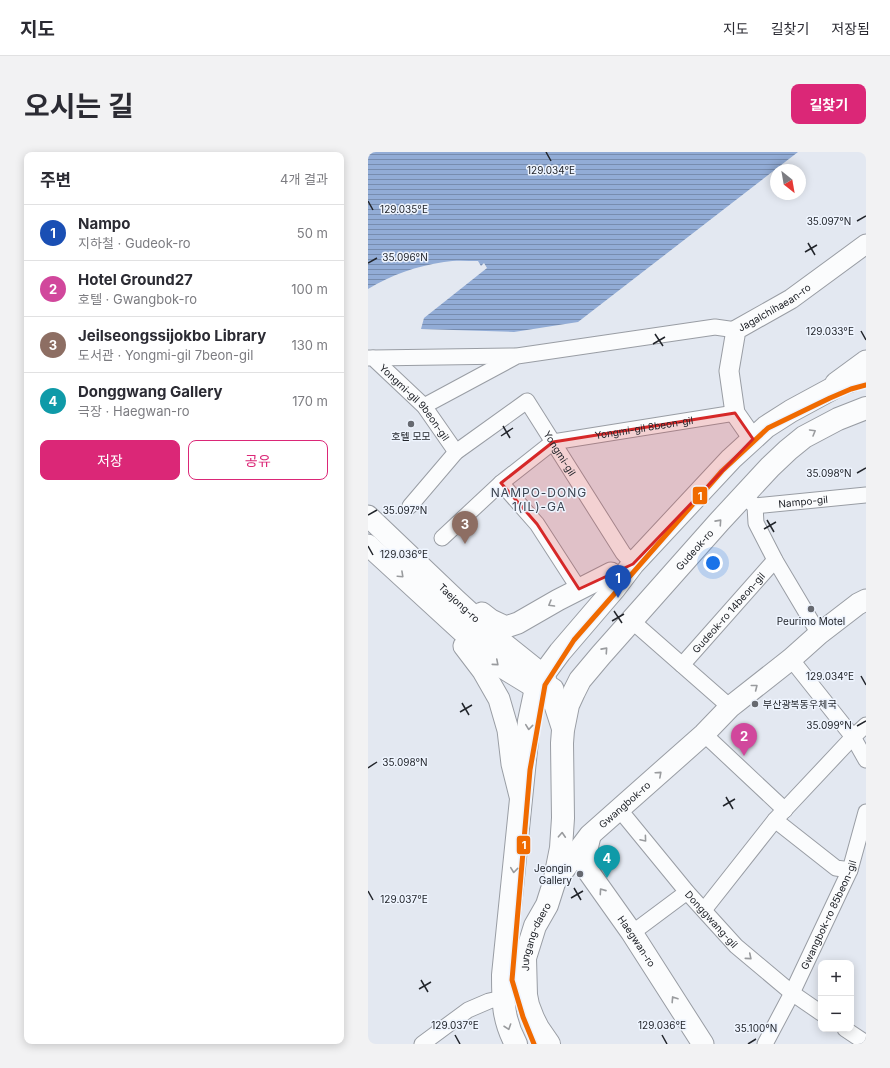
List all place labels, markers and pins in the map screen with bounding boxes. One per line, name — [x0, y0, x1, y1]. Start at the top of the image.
marker: 호텔 모모 — [406, 419, 416, 429]
place label: 호텔 모모 — [391, 430, 431, 442]
pin: 3 — [452, 511, 478, 544]
pin: 1 — [605, 565, 631, 598]
marker: Peurimo Motel — [806, 604, 816, 614]
place label: Peurimo Motel — [777, 615, 845, 627]
place label: 부산광복동우체국 — [763, 698, 837, 710]
marker: 부산광복동우체국 — [750, 699, 760, 709]
pin: 2 — [731, 723, 757, 756]
pin: 4 — [594, 845, 620, 878]
place label: Jeongin Gallery — [534, 862, 572, 886]
marker: Jeongin Gallery — [575, 869, 585, 879]

